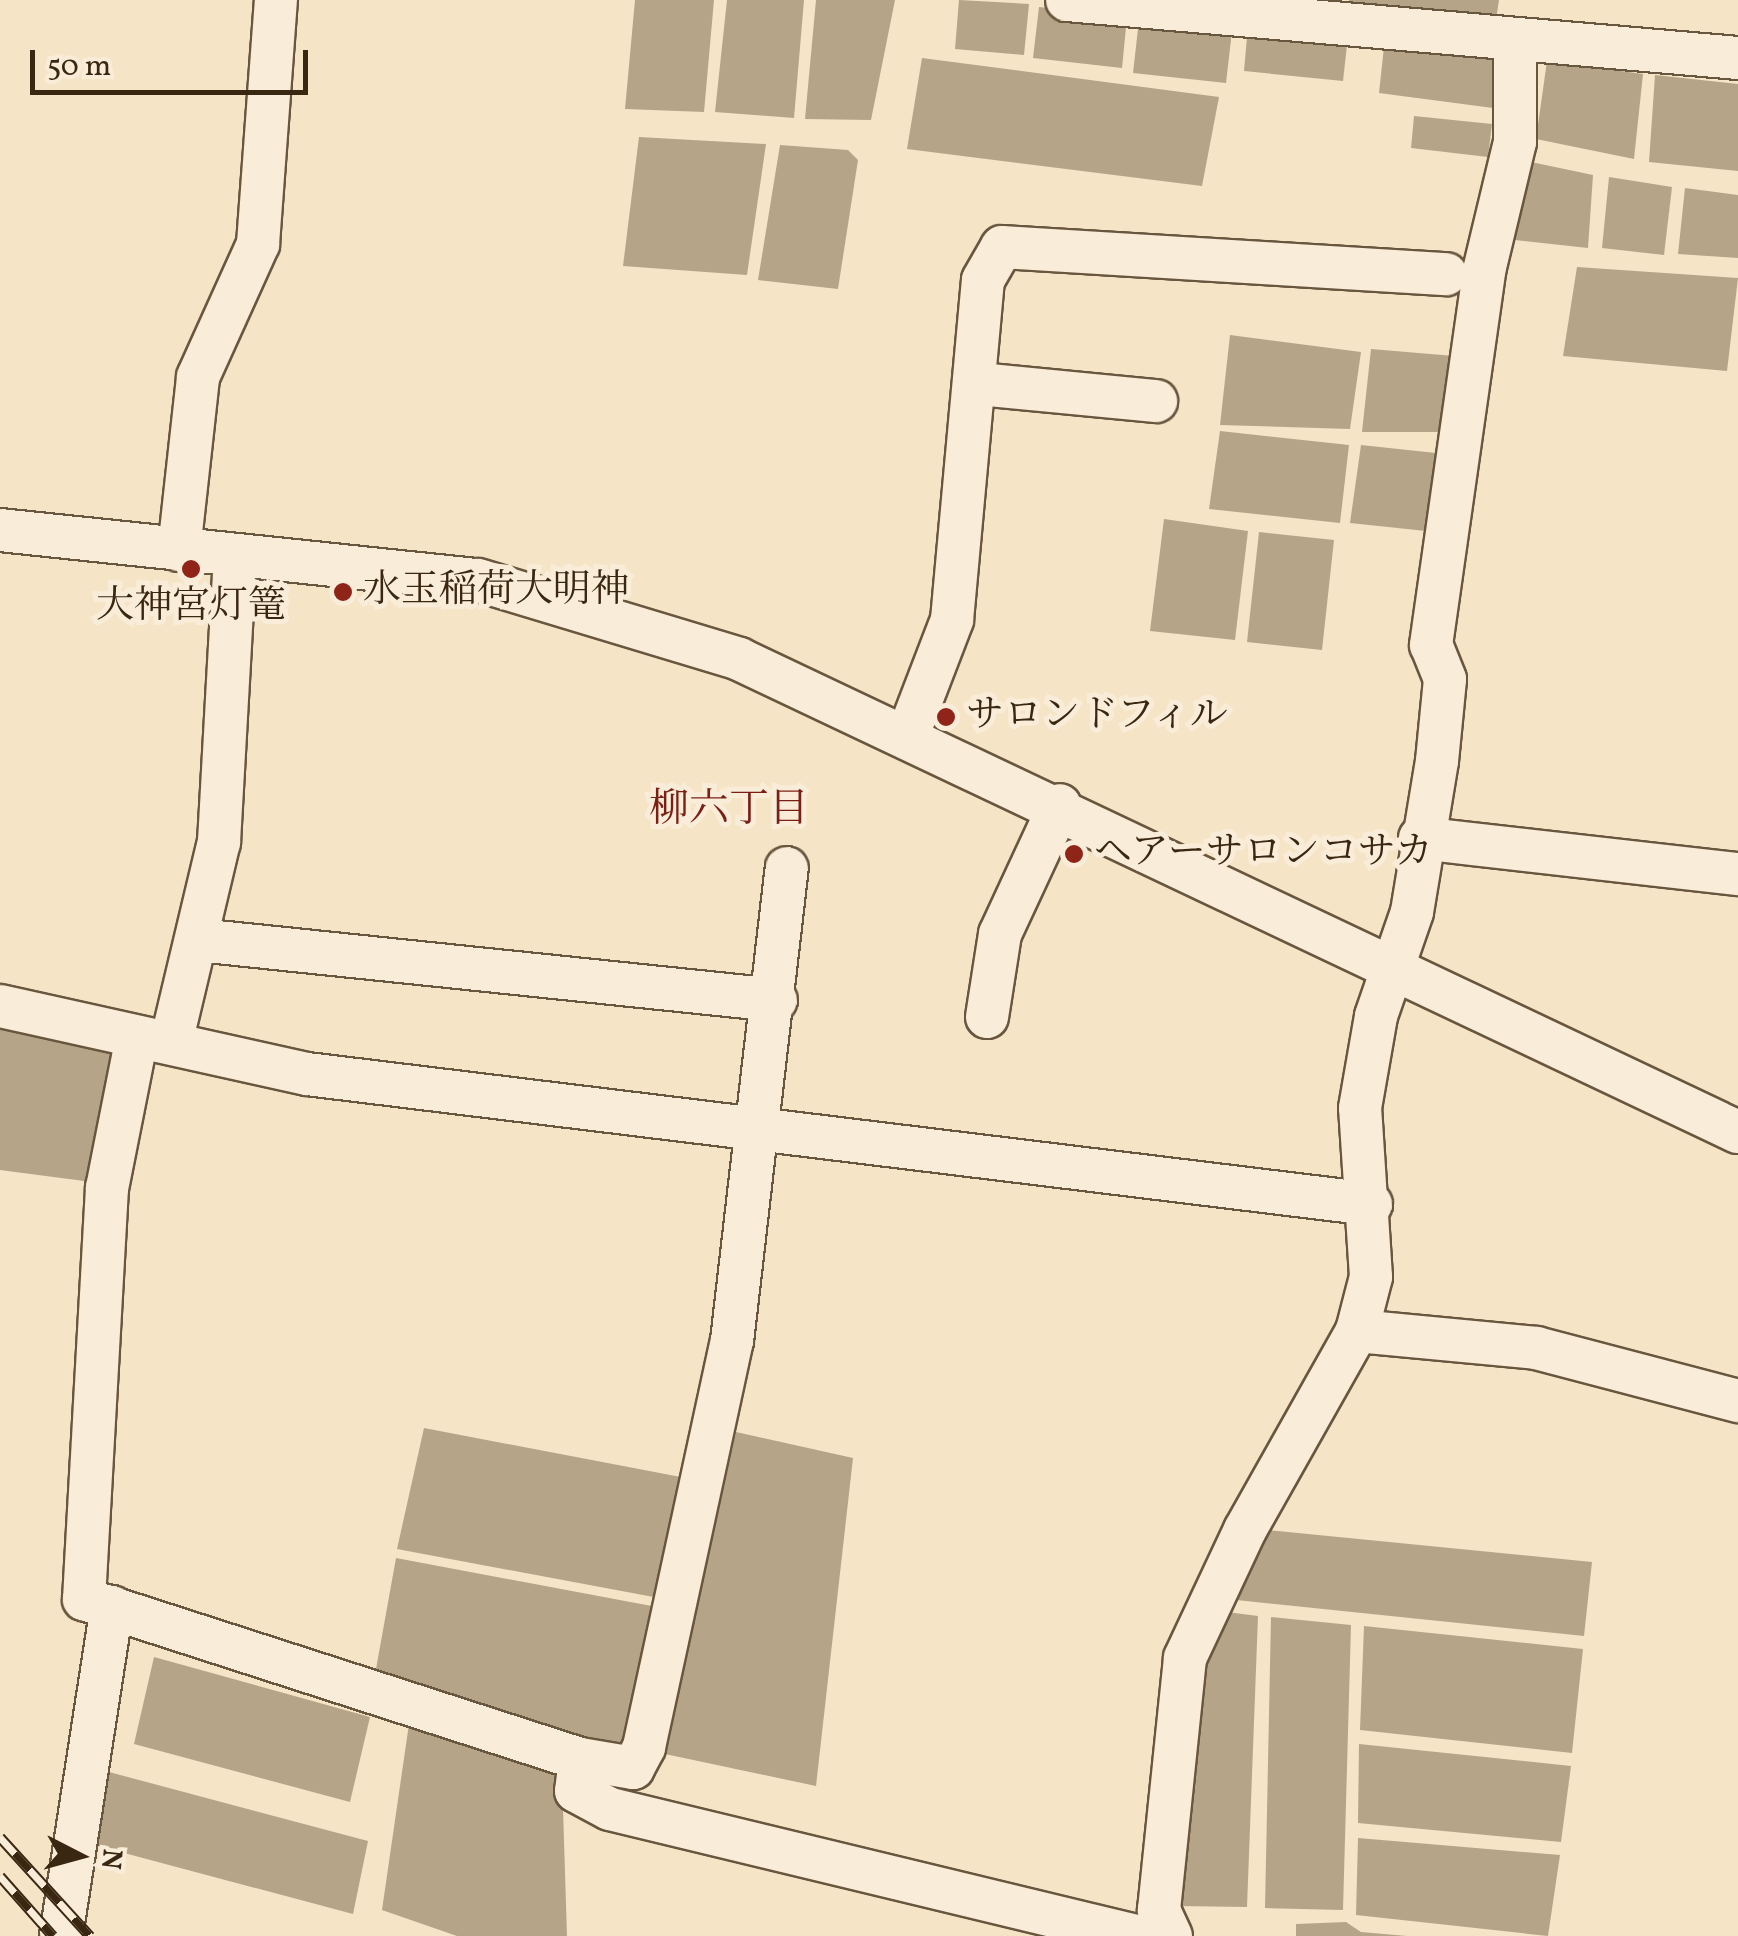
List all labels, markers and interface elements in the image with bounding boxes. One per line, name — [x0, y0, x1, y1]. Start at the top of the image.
scale bar — [35, 30, 312, 92]
text: 50 m — [47, 46, 111, 88]
marker: 大神宮灯篭 — [180, 558, 202, 580]
place label: 水玉稲荷大明神 — [363, 569, 629, 615]
marker: 水玉稲荷大明神 — [332, 581, 354, 603]
place label: 大神宮灯篭 — [96, 585, 286, 631]
place label: サロンドフィル — [966, 694, 1232, 740]
marker: サロンドフィル — [935, 706, 957, 728]
district label: 柳六丁目 — [649, 787, 809, 835]
place label: ヘアーサロンコサカ — [1094, 831, 1435, 877]
marker: ヘアーサロンコサカ — [1063, 843, 1085, 865]
north arrow — [30, 1806, 130, 1906]
text: N — [90, 1847, 131, 1871]

